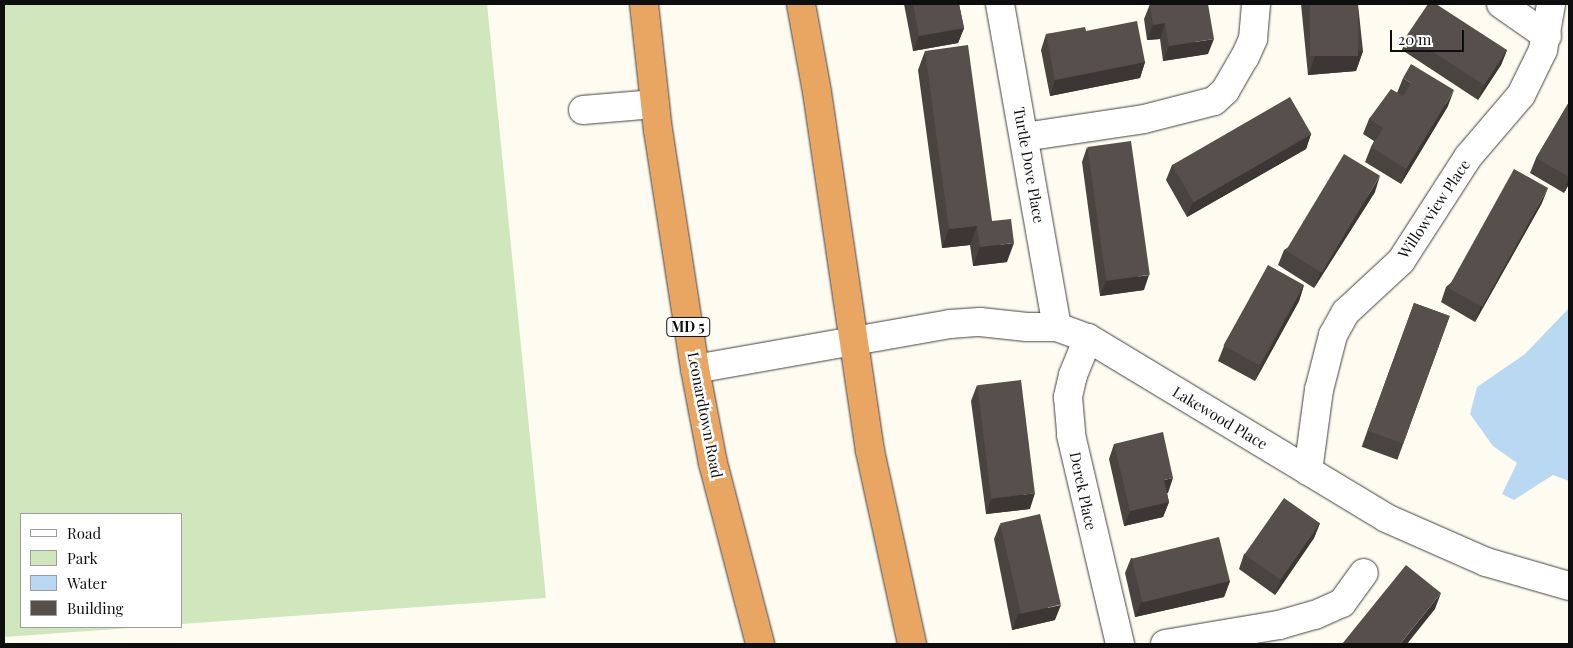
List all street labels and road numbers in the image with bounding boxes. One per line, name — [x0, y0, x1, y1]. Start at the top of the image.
street label: Turtle Dove Place — [1010, 106, 1048, 224]
street label: Willowview Place — [1394, 156, 1474, 262]
road number: MD 5 — [666, 316, 710, 338]
street label: Leonardtown Road — [684, 350, 726, 480]
street label: Lakewood Place — [1169, 383, 1271, 453]
street label: Derek Place — [1066, 450, 1100, 532]

